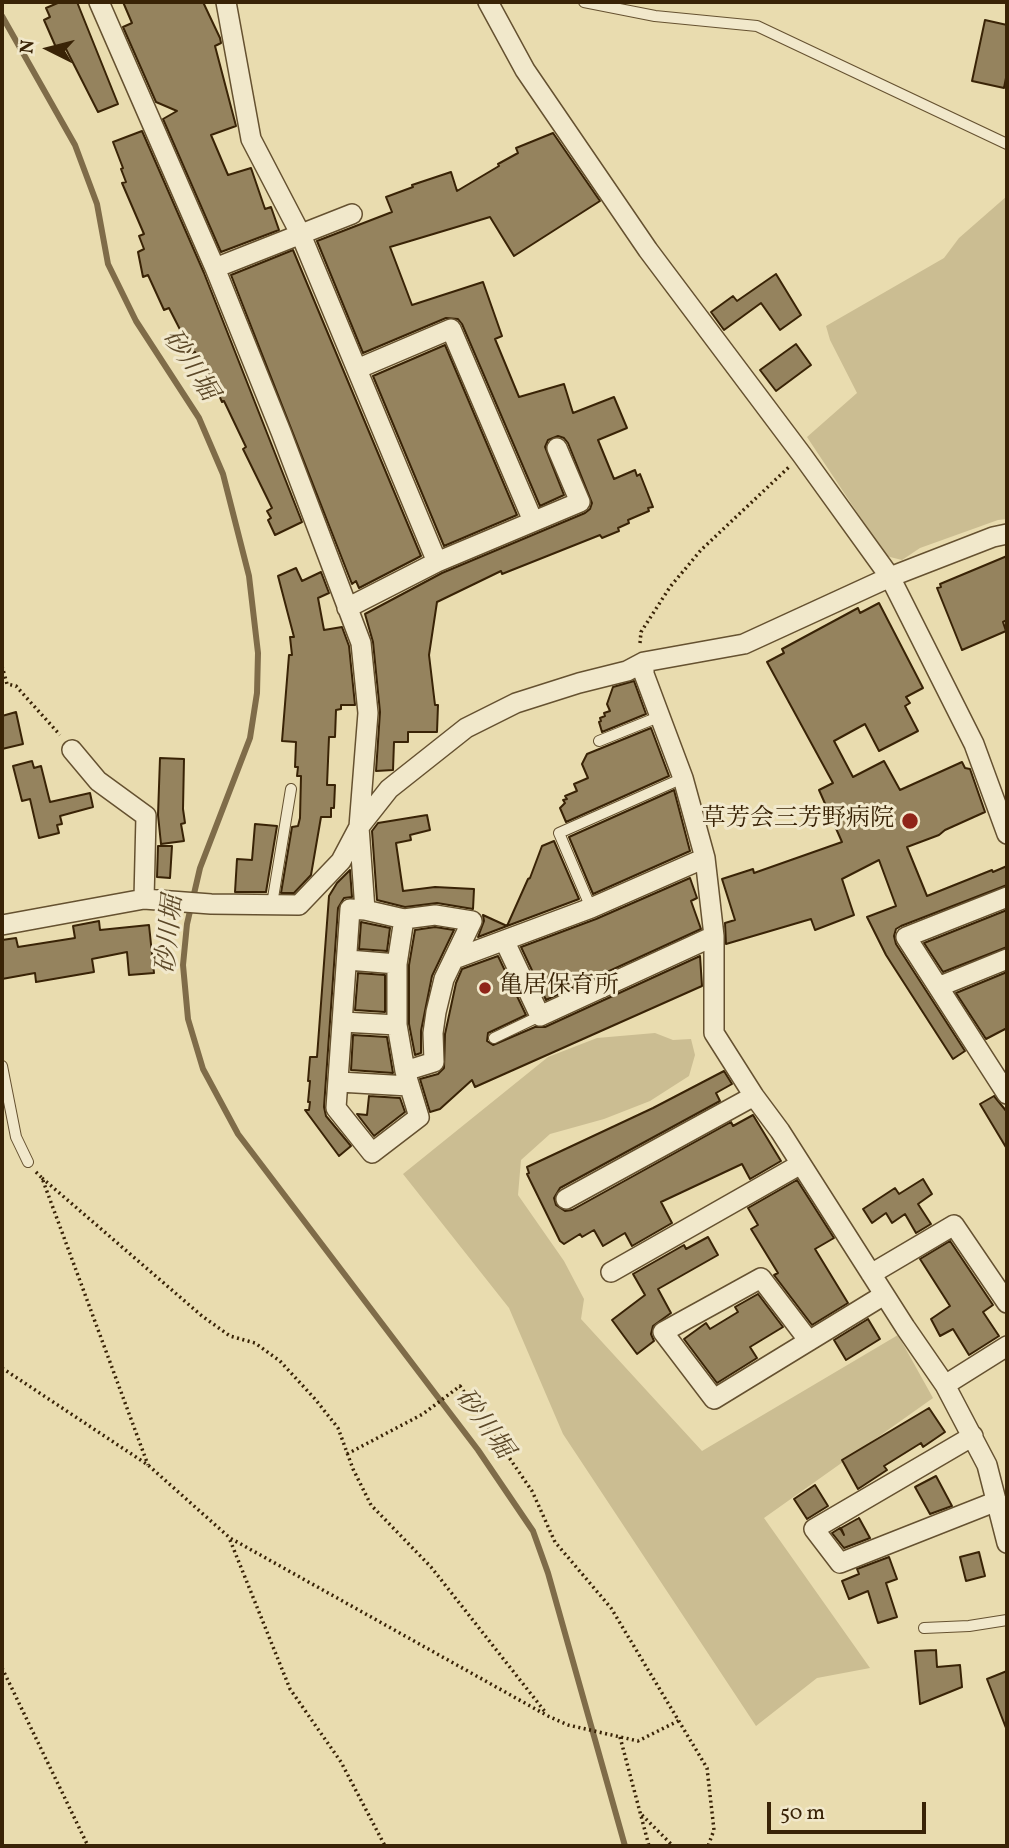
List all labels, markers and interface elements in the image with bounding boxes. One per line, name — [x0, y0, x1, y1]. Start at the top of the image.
north arrow — [14, 14, 84, 84]
text: N — [14, 39, 42, 55]
water label: 砂川堀 — [154, 325, 222, 407]
place label: 草芳会三芳野病院 — [702, 807, 894, 835]
marker: 草芳会三芳野病院 — [900, 811, 920, 831]
water label: 砂川堀 — [152, 895, 192, 975]
place label: 亀居保育所 — [499, 974, 619, 1002]
marker: 亀居保育所 — [477, 980, 493, 996]
water label: 砂川堀 — [446, 1384, 518, 1466]
scale bar — [771, 1788, 930, 1832]
text: 50 m — [780, 1799, 825, 1828]

